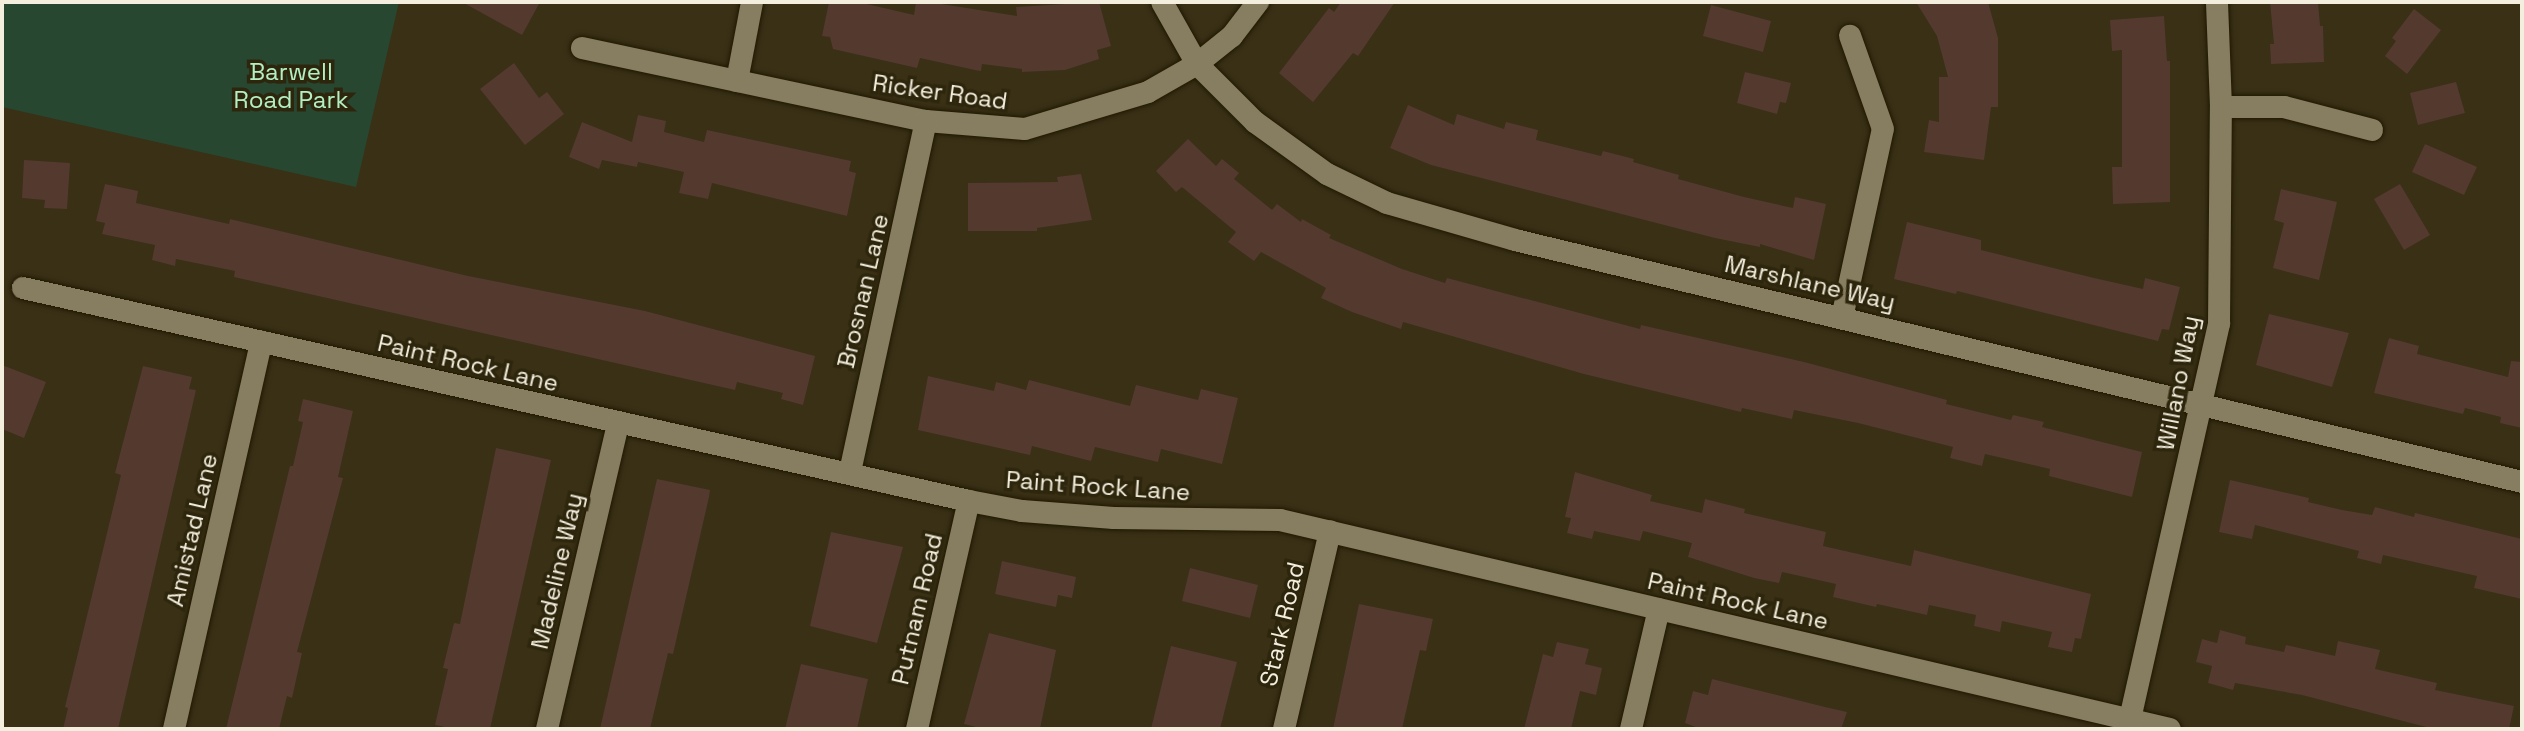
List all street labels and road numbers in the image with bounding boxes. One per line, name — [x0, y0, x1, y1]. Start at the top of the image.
street label: Ricker Road — [871, 68, 1009, 116]
street label: Brosnan Lane — [831, 211, 895, 371]
street label: Marshlane Way — [1722, 249, 1898, 317]
street label: Willano Way — [2151, 313, 2205, 453]
street label: Paint Rock Lane — [375, 328, 561, 398]
street label: Amistad Lane — [160, 451, 224, 609]
street label: Paint Rock Lane — [1005, 465, 1191, 507]
street label: Madeline Way — [525, 490, 589, 652]
street label: Putnam Road — [886, 531, 948, 687]
street label: Stark Road — [1254, 559, 1310, 689]
street label: Paint Rock Lane — [1645, 566, 1831, 636]

